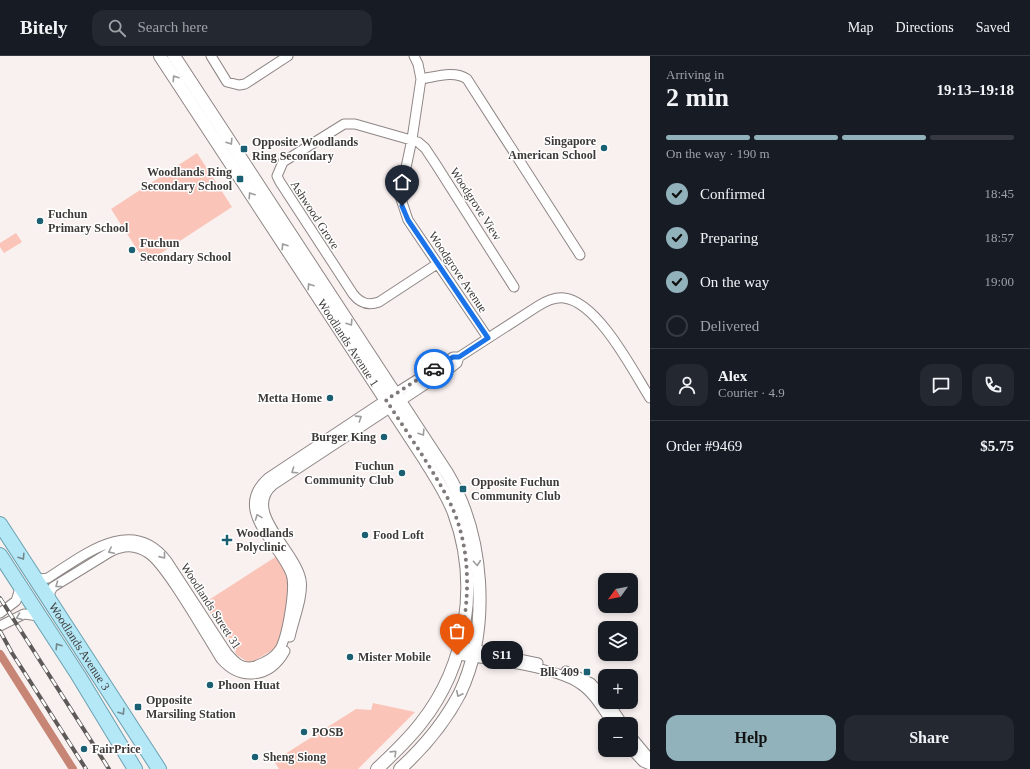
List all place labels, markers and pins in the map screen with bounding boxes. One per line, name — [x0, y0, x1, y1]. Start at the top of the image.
place label: Singapore American School — [508, 134, 597, 162]
place label: Opposite Woodlands Ring Secondary — [252, 135, 358, 163]
marker: Singapore American School — [599, 143, 609, 153]
marker: Opposite Woodlands Ring Secondary — [239, 144, 249, 154]
place label: Woodlands Ring Secondary School — [141, 165, 233, 193]
pin — [385, 165, 419, 206]
marker: Woodlands Ring Secondary School — [235, 174, 245, 184]
place label: Fuchun Primary School — [48, 207, 129, 235]
marker: Fuchun Primary School — [35, 216, 45, 226]
place label: Fuchun Secondary School — [140, 236, 232, 264]
marker: Fuchun Secondary School — [127, 245, 137, 255]
place label: Metta Home — [258, 391, 323, 405]
marker: Metta Home — [325, 393, 335, 403]
place label: Burger King — [311, 430, 376, 444]
marker: Burger King — [379, 432, 389, 442]
place label: Fuchun Community Club — [304, 459, 394, 487]
marker: Fuchun Community Club — [397, 468, 407, 478]
place label: Opposite Fuchun Community Club — [471, 475, 561, 503]
marker: Opposite Fuchun Community Club — [458, 484, 468, 494]
place label: Woodlands Polyclinic — [236, 526, 294, 554]
place label: Food Loft — [373, 528, 424, 542]
marker: Food Loft — [360, 530, 370, 540]
marker: Woodlands Polyclinic — [221, 534, 233, 546]
pin — [440, 614, 474, 655]
callout: S11 — [481, 641, 523, 669]
place label: Mister Mobile — [358, 650, 431, 664]
marker: Mister Mobile — [345, 652, 355, 662]
place label: Blk 409 — [540, 665, 579, 679]
marker: Blk 409 — [582, 667, 592, 677]
place label: Phoon Huat — [218, 678, 280, 692]
marker: Phoon Huat — [205, 680, 215, 690]
place label: Opposite Marsiling Station — [146, 693, 236, 721]
marker: Opposite Marsiling Station — [133, 702, 143, 712]
place label: POSB — [312, 725, 343, 739]
marker: POSB — [299, 727, 309, 737]
place label: FairPrice — [92, 742, 141, 756]
marker: FairPrice — [79, 744, 89, 754]
place label: Sheng Siong — [263, 750, 326, 764]
marker: Sheng Siong — [250, 752, 260, 762]

